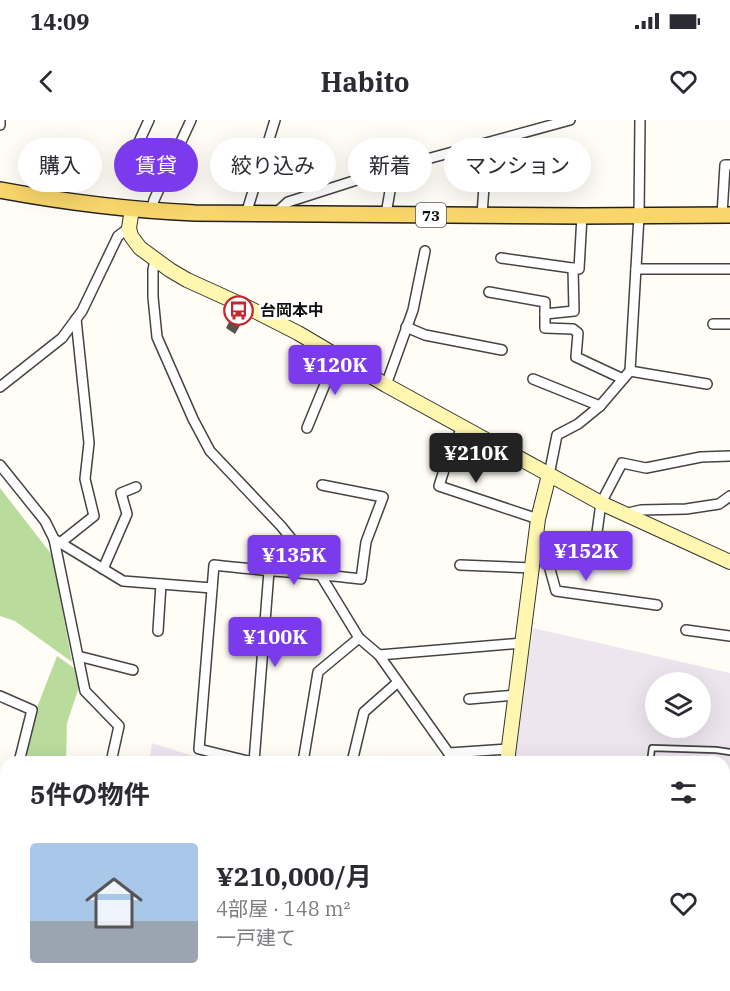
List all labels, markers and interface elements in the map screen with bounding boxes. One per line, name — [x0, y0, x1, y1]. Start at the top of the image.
text: 14:09 — [30, 7, 89, 36]
text: Habito — [320, 64, 410, 99]
icon: back — [30, 65, 63, 98]
icon: heart — [667, 65, 700, 98]
chip: 購入 — [18, 138, 102, 192]
chip: 賃貸 — [114, 138, 198, 192]
chip: 絞り込み — [210, 138, 336, 192]
chip: 新着 — [348, 138, 432, 192]
chip: マンション — [444, 138, 591, 192]
road number: 73 — [416, 203, 446, 227]
bus stop icon: 台岡本中 — [223, 294, 255, 326]
place label: 台岡本中 — [260, 300, 324, 320]
pin: ¥120K — [293, 345, 377, 396]
text: ¥120K — [303, 351, 367, 378]
pin: ¥210K — [434, 433, 518, 484]
text: ¥210K — [444, 439, 508, 466]
pin: ¥152K — [544, 531, 628, 582]
pin: ¥135K — [252, 535, 336, 586]
text: ¥152K — [554, 537, 618, 564]
text: ¥135K — [262, 541, 326, 568]
pin: ¥100K — [233, 617, 317, 668]
text: ¥100K — [243, 623, 307, 650]
map controls — [645, 672, 711, 738]
button: layers — [645, 672, 711, 738]
icon: filters — [667, 776, 700, 809]
text: 5件の物件 — [30, 777, 150, 811]
text: ¥210,000/月 — [216, 859, 372, 893]
icon: home — [78, 867, 150, 939]
icon: heart — [667, 887, 700, 920]
text: 4部屋 · 148 m² — [216, 895, 350, 922]
text: 一戸建て — [216, 924, 296, 951]

